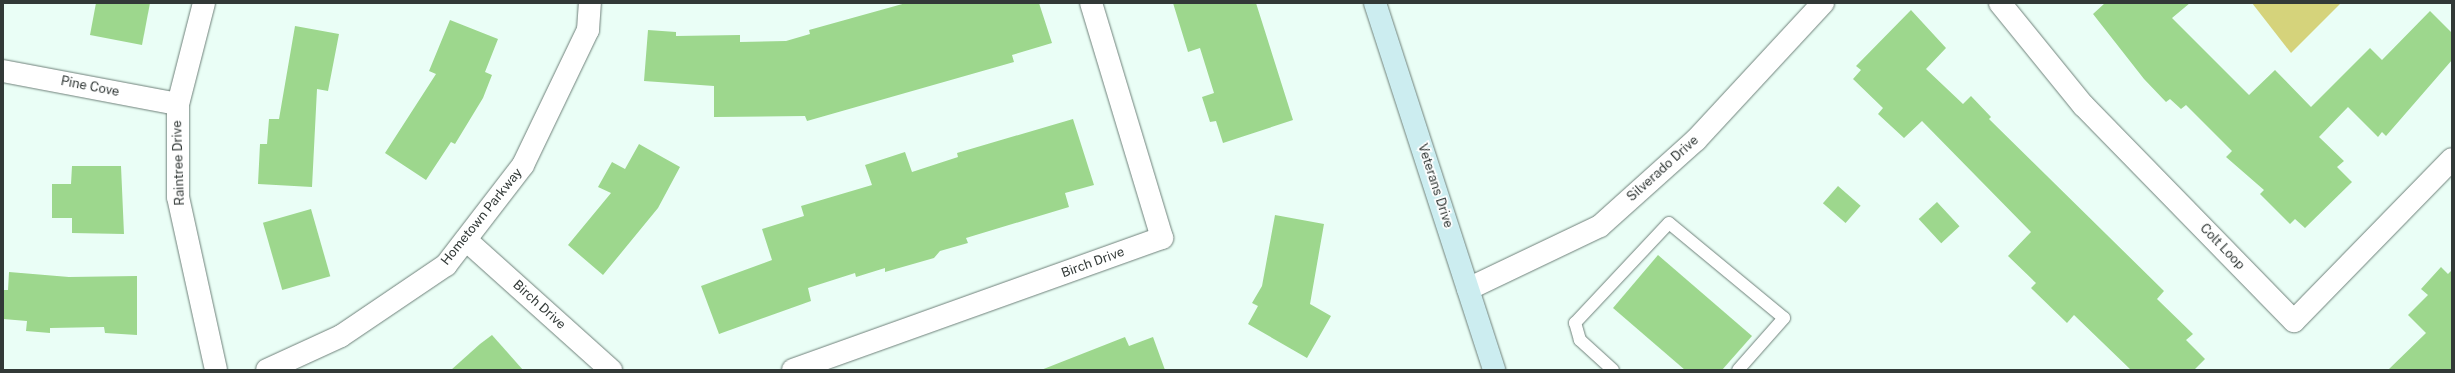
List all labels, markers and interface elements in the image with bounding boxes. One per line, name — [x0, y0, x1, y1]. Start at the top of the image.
street label: Pine Cove — [59, 74, 121, 100]
street label: Raintree Drive — [170, 120, 188, 206]
street label: Silverado Drive — [1624, 133, 1702, 205]
street label: Veterans Drive — [1414, 142, 1456, 230]
street label: Hometown Parkway — [438, 165, 526, 269]
street label: Colt Loop — [2196, 221, 2248, 273]
street label: Birch Drive — [1059, 244, 1127, 282]
street label: Birch Drive — [509, 277, 569, 333]

